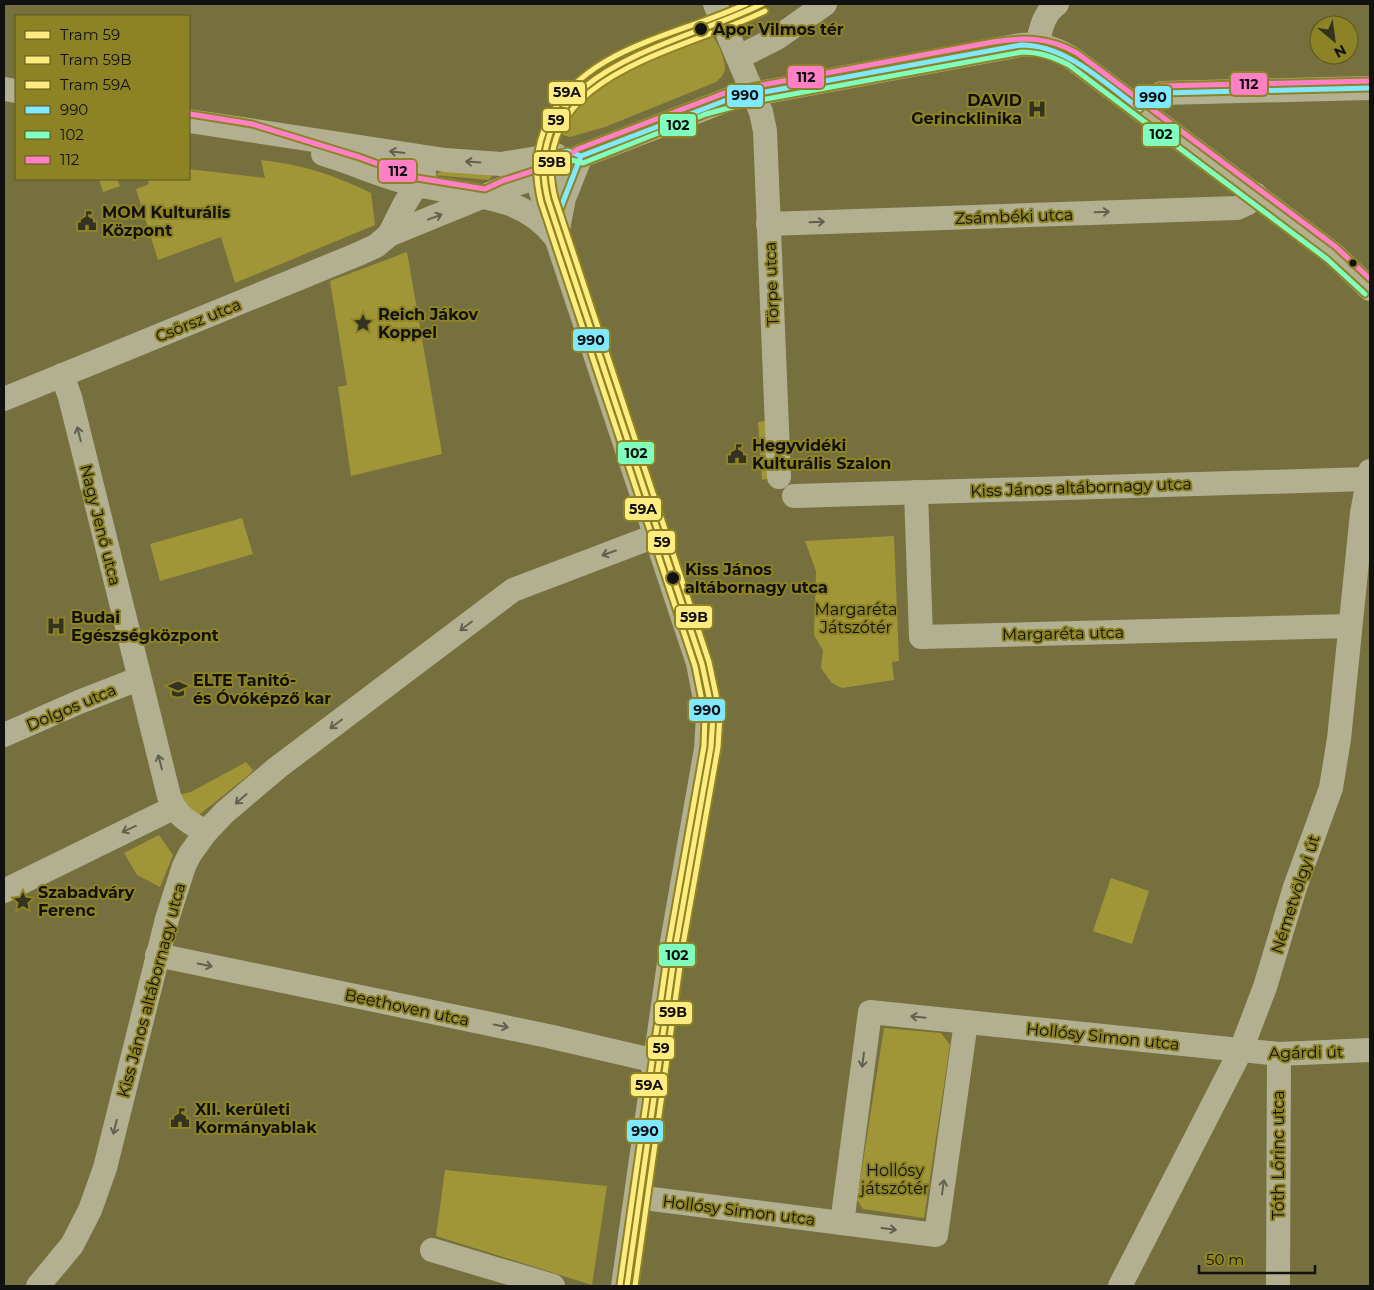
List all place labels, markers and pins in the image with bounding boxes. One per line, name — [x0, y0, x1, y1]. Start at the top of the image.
place label: Apor Vilmos tér — [712, 20, 844, 39]
marker: Apor Vilmos tér — [693, 21, 709, 37]
place label: DAVID Gerincklinika — [911, 91, 1022, 128]
hospital icon: DAVID Gerincklinika — [1026, 98, 1048, 120]
place label: MOM Kulturális Központ — [102, 203, 231, 240]
public building icon: MOM Kulturális Központ — [76, 210, 98, 232]
unlabelled marker — [1348, 258, 1358, 268]
place label: Reich Jákov Koppel — [378, 305, 479, 342]
place icon: Reich Jákov Koppel — [352, 312, 374, 334]
place label: Hegyvidéki Kulturális Szalon — [752, 436, 891, 473]
public building icon: Hegyvidéki Kulturális Szalon — [726, 443, 748, 465]
place label: Kiss János altábornagy utca — [685, 560, 828, 597]
marker: Kiss János altábornagy utca — [665, 570, 681, 586]
place label: Budai Egészségközpont — [71, 608, 219, 645]
hospital icon: Budai Egészségközpont — [45, 615, 67, 637]
place label: ELTE Tanitó- és Óvóképző kar — [193, 671, 331, 708]
school or university icon: ELTE Tanitó- és Óvóképző kar — [167, 678, 189, 700]
place label: Szabadváry Ferenc — [38, 883, 135, 920]
place icon: Szabadváry Ferenc — [12, 890, 34, 912]
place label: XII. kerületi Kormányablak — [195, 1100, 317, 1137]
public building icon: XII. kerületi Kormányablak — [169, 1107, 191, 1129]

